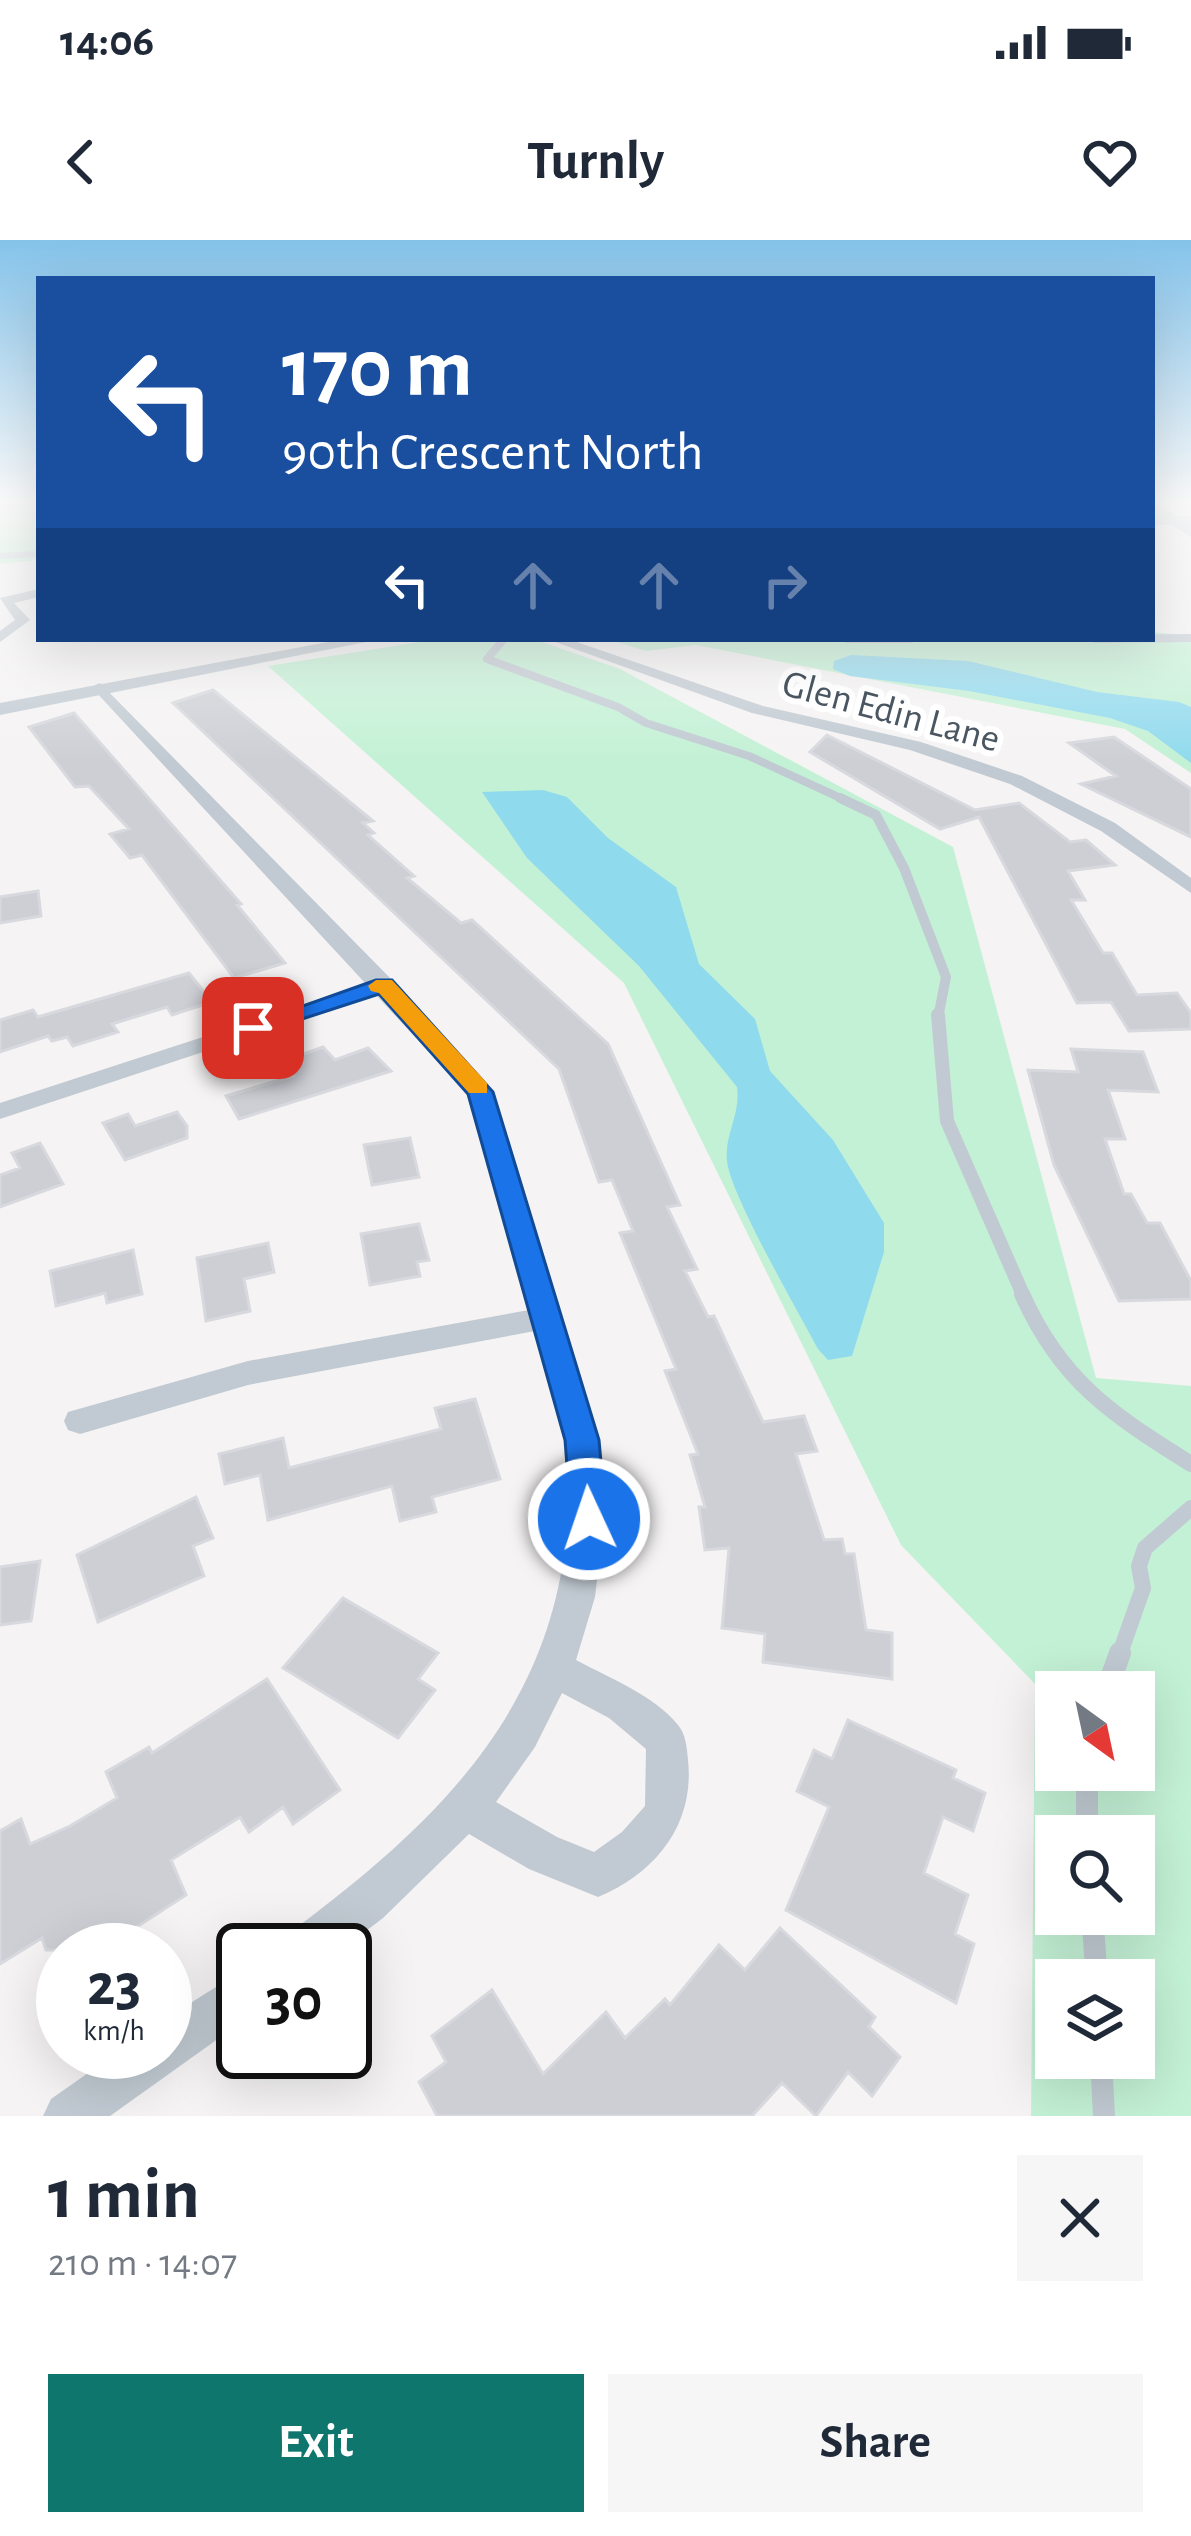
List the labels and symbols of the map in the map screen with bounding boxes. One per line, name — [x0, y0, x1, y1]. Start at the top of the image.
street label: Glen Edin Lane — [778, 664, 1004, 760]
pin — [202, 977, 304, 1079]
position arrow — [526, 1456, 652, 1582]
north arrow — [1035, 1671, 1155, 1791]
speed limit sign: 30 — [216, 1923, 372, 2079]

